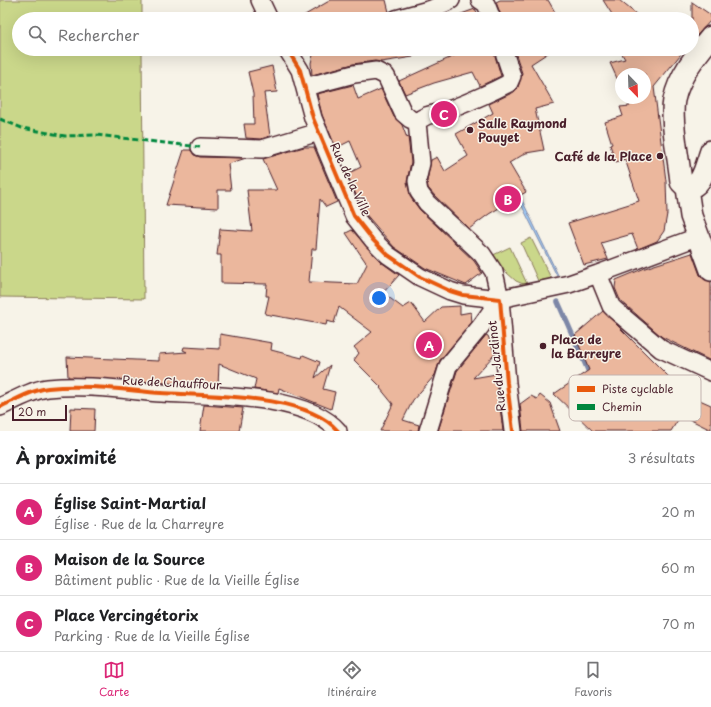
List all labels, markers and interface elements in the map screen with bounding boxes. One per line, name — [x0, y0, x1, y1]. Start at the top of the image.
search box — [12, 12, 699, 56]
icon: search — [26, 23, 48, 45]
text: Rechercher — [58, 23, 139, 46]
north arrow — [615, 68, 651, 104]
pin: C — [431, 99, 457, 129]
place label: Salle Raymond Pouyet — [478, 114, 567, 146]
marker: Salle Raymond Pouyet — [465, 125, 475, 135]
street label: Rue de la Ville — [326, 139, 376, 219]
place label: Café de la Place — [554, 147, 652, 165]
marker: Café de la Place — [655, 151, 665, 161]
pin: B — [495, 184, 521, 214]
your location — [369, 288, 389, 308]
street label: Rue du Jardinot — [482, 320, 510, 412]
pin: A — [416, 330, 442, 360]
place label: Place de la Barreyre — [551, 330, 622, 362]
marker: Place de la Barreyre — [538, 341, 548, 351]
street label: Rue de Chauffour — [122, 370, 223, 394]
legend — [569, 375, 701, 421]
text: Piste cyclable — [602, 380, 673, 397]
text: Chemin — [602, 398, 642, 415]
scale bar — [12, 403, 67, 422]
text: 20 m — [18, 403, 46, 420]
text: À proximité — [16, 444, 116, 470]
text: 3 résultats — [628, 448, 695, 467]
text: Église Saint-Martial — [54, 491, 206, 514]
text: A — [24, 502, 34, 521]
text: 20 m — [661, 502, 695, 521]
text: Église · Rue de la Charreyre — [54, 514, 224, 533]
text: Maison de la Source — [54, 547, 205, 570]
text: B — [25, 558, 33, 577]
text: 60 m — [661, 558, 695, 577]
text: Bâtiment public · Rue de la Vieille Église — [54, 570, 299, 589]
text: Place Vercingétorix — [54, 603, 198, 626]
text: C — [24, 614, 34, 633]
text: 70 m — [662, 614, 695, 633]
text: Parking · Rue de la Vieille Église — [54, 626, 249, 645]
tab: Carte — [99, 659, 129, 700]
tab: Itinéraire — [327, 659, 377, 700]
tab: Favoris — [574, 659, 612, 700]

